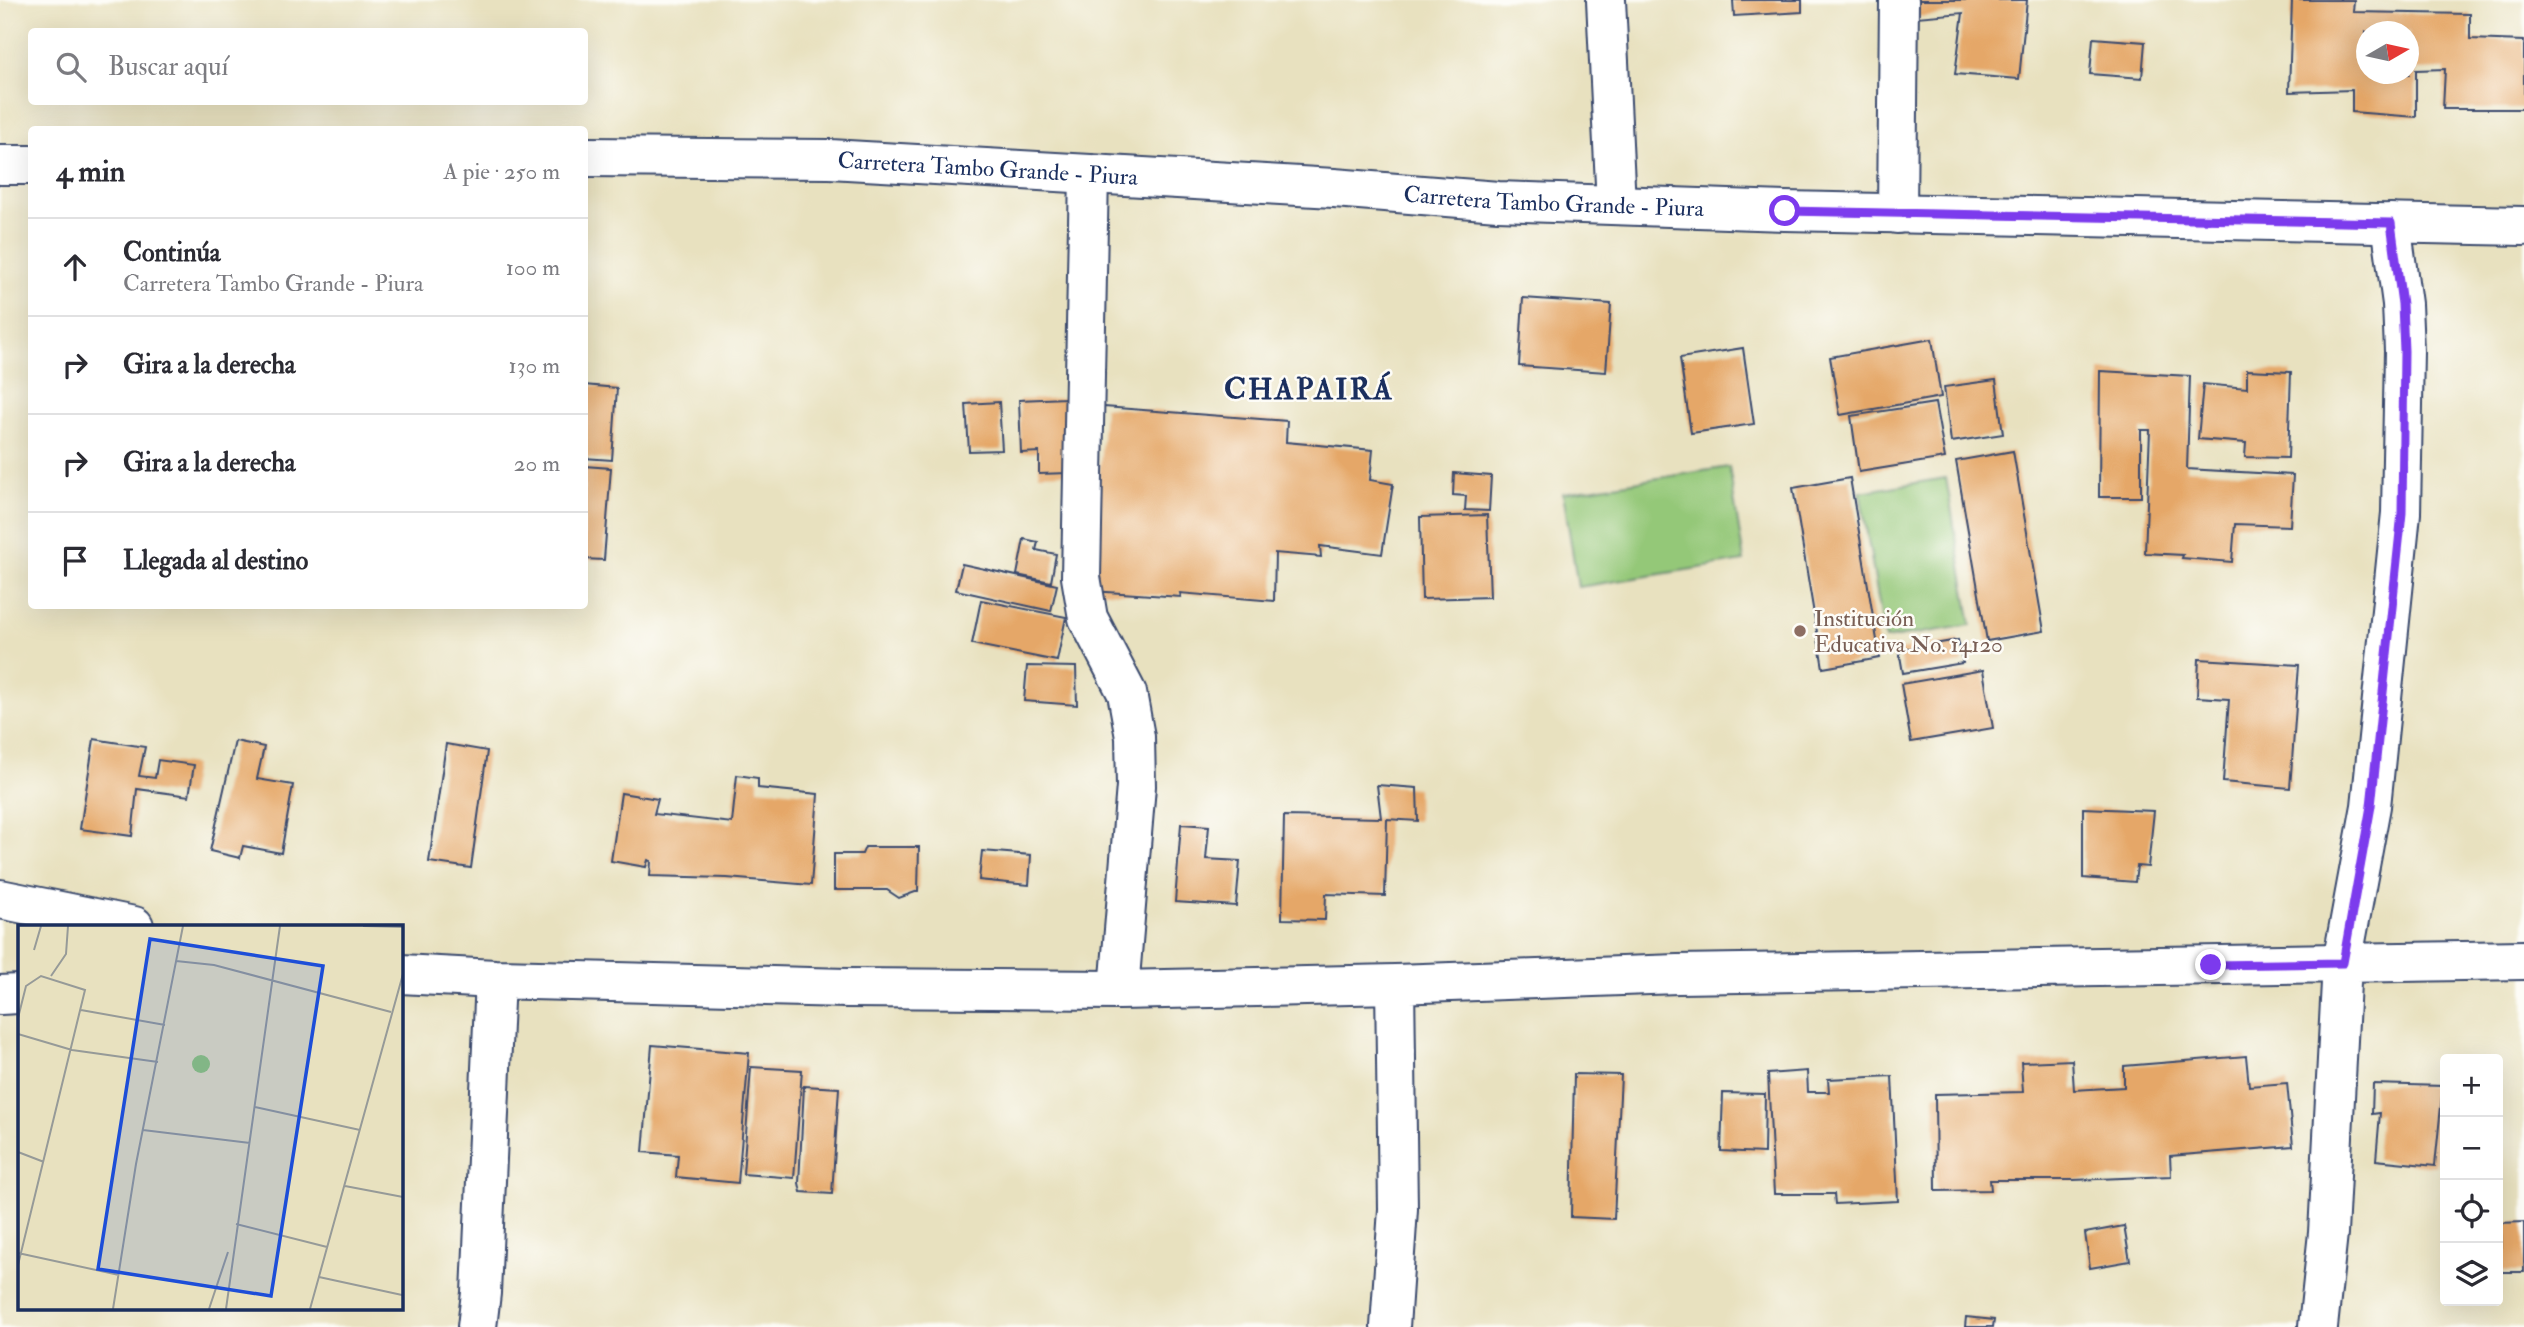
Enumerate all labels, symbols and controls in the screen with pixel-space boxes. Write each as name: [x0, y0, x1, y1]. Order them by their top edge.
north arrow: [2356, 21, 2419, 84]
search box: [28, 28, 588, 105]
icon: search: [52, 48, 90, 86]
text: Buscar aquí: [108, 51, 228, 83]
street label: Carretera Tambo Grande - Piura: [837, 145, 1139, 191]
text: 4 min: [56, 153, 125, 190]
text: A pie · 250 m: [443, 157, 560, 186]
street label: Carretera Tambo Grande - Piura: [1402, 179, 1705, 223]
route start: [1769, 195, 1800, 226]
text: Continúa: [123, 237, 221, 269]
icon: ahead: [56, 248, 94, 286]
text: 100 m: [506, 253, 560, 282]
text: Carretera Tambo Grande - Piura: [123, 269, 424, 298]
icon: right: [56, 346, 94, 384]
text: Gira a la derecha: [123, 349, 296, 381]
text: 130 m: [508, 351, 560, 380]
district label: CHAPAIRÁ: [1224, 371, 1394, 408]
icon: right: [56, 444, 94, 482]
text: Gira a la derecha: [123, 447, 296, 479]
text: 20 m: [514, 449, 560, 478]
icon: arrive: [56, 542, 94, 580]
text: Llegada al destino: [123, 545, 308, 577]
place label: Institución Educativa No. 14120: [1814, 604, 2003, 659]
marker: Institución Educativa No. 14120: [1792, 623, 1808, 639]
inset map: [18, 925, 402, 1310]
route end: [2195, 949, 2226, 980]
map controls: [2440, 1054, 2503, 1306]
button: +: [2440, 1054, 2503, 1117]
button: −: [2440, 1117, 2503, 1180]
button: locate: [2440, 1180, 2503, 1243]
button: layers: [2440, 1243, 2503, 1306]

